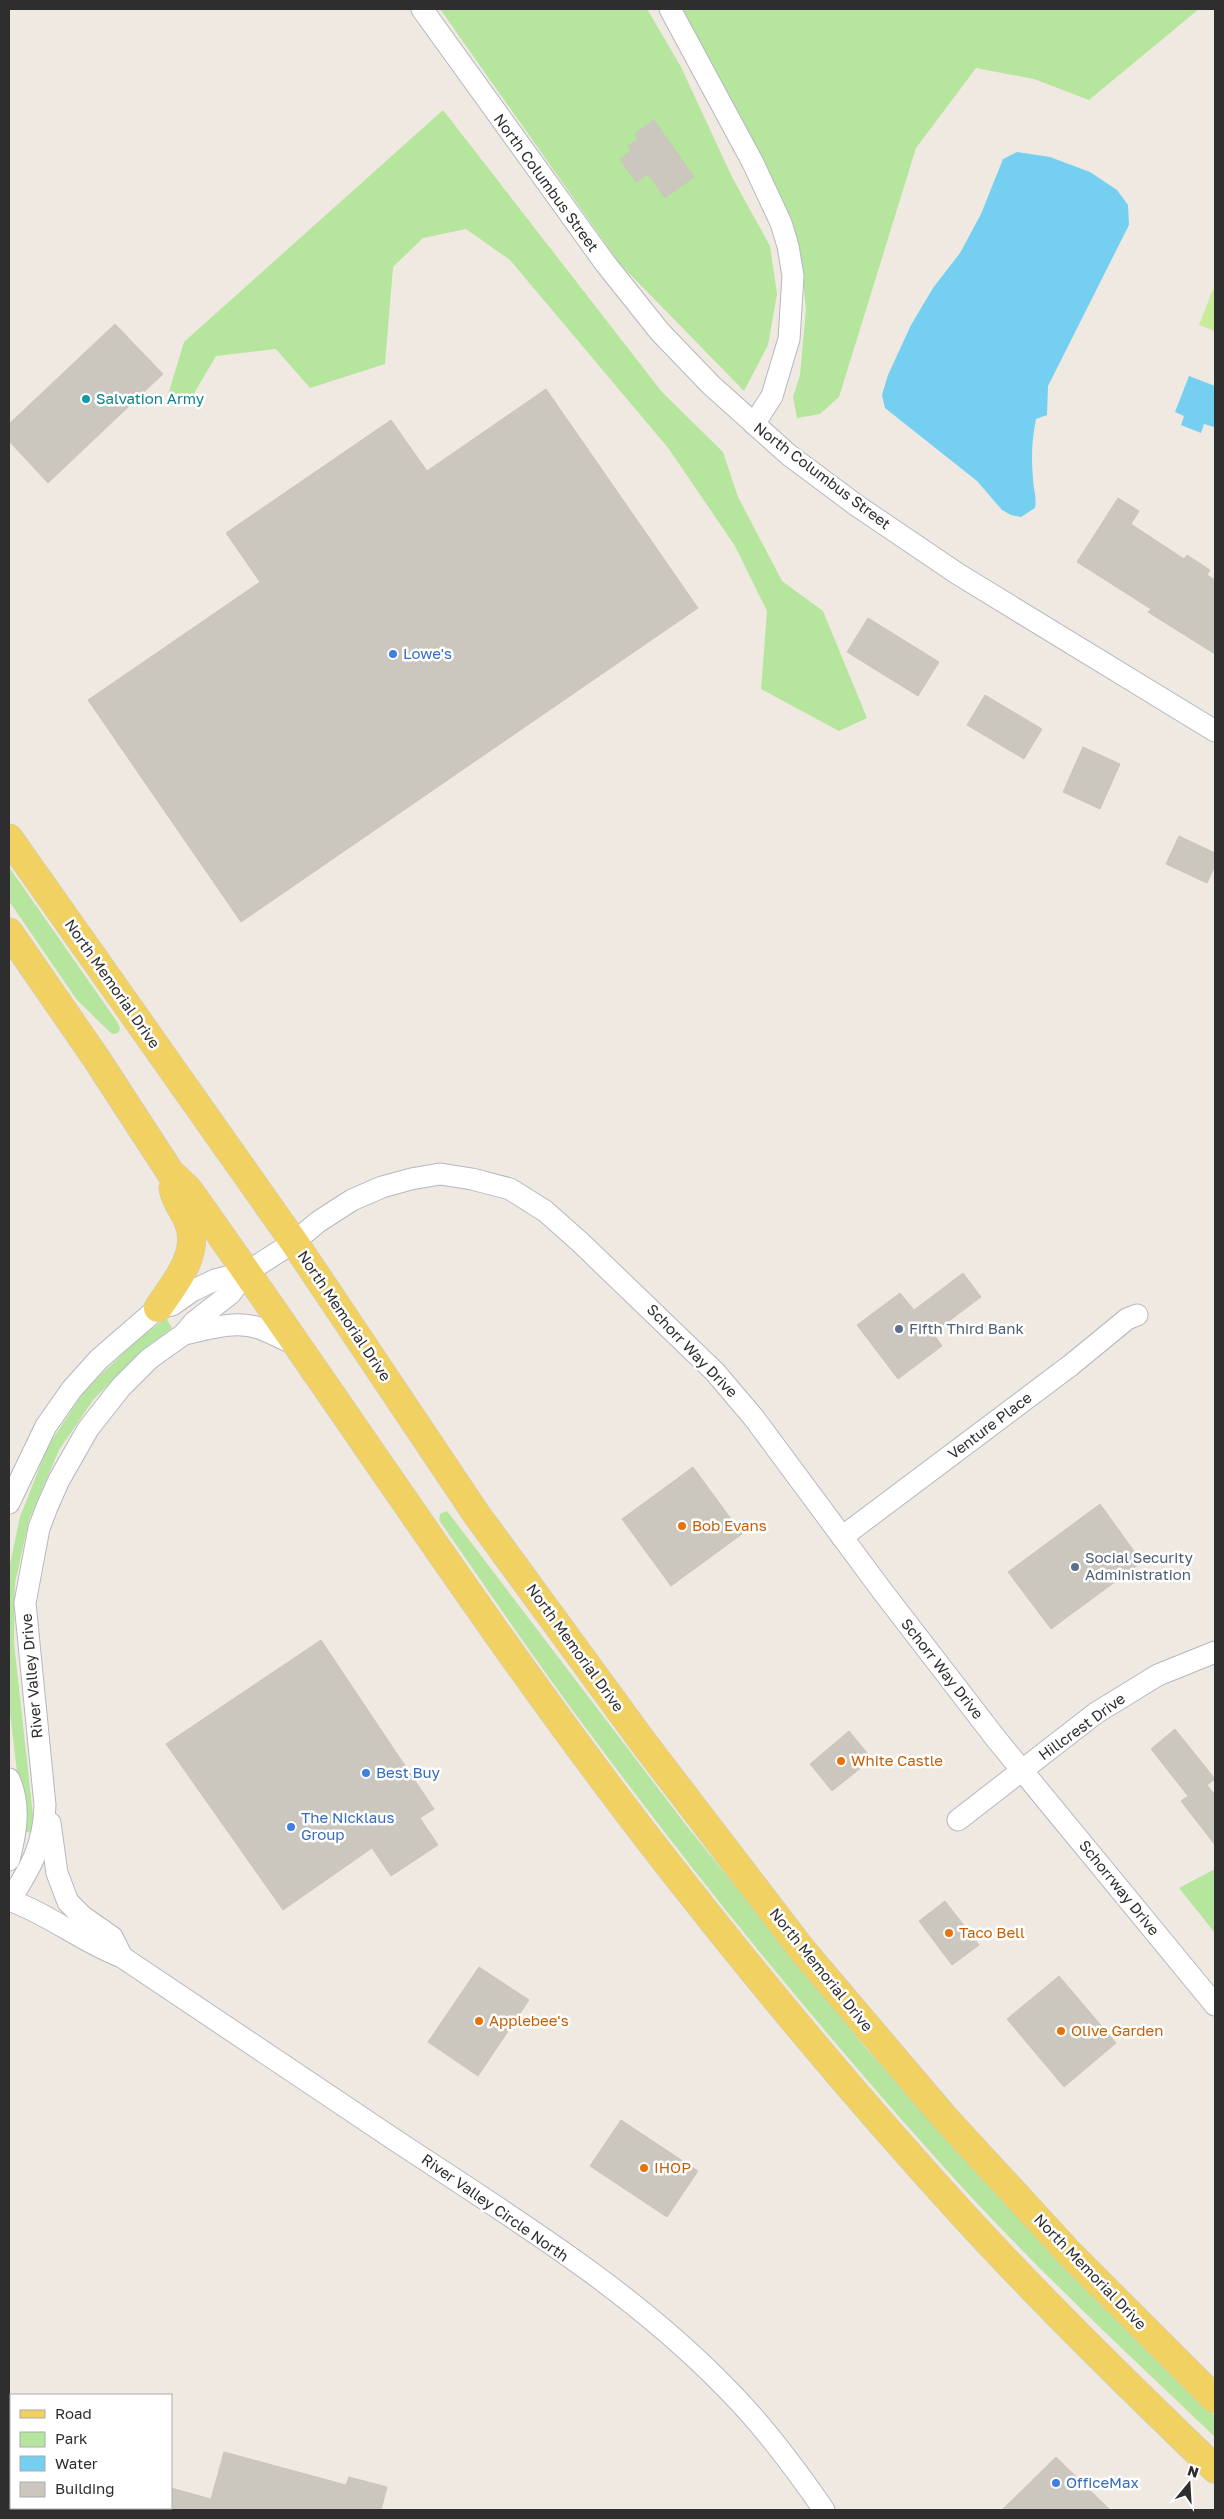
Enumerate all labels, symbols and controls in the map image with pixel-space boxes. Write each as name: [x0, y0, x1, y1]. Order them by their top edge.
street label: North Columbus Street: [491, 110, 603, 255]
place label: Salvation Army: [96, 389, 205, 407]
marker: Salvation Army: [80, 393, 92, 405]
street label: North Columbus Street: [751, 418, 894, 532]
place label: Lowe's: [403, 644, 452, 662]
marker: Lowe's: [387, 648, 399, 660]
street label: North Memorial Drive: [61, 915, 164, 1052]
street label: North Memorial Drive: [294, 1247, 395, 1384]
street label: Schorr Way Drive: [644, 1300, 742, 1401]
place label: Fifth Third Bank: [909, 1319, 1025, 1337]
marker: Fifth Third Bank: [893, 1323, 905, 1335]
street label: Venture Place: [944, 1388, 1035, 1463]
place label: Bob Evans: [692, 1516, 767, 1534]
marker: Bob Evans: [676, 1520, 688, 1532]
place label: Social Security Administration: [1085, 1548, 1194, 1583]
marker: Social Security Administration: [1069, 1561, 1081, 1573]
street label: North Memorial Drive: [523, 1580, 628, 1715]
street label: River Valley Drive: [17, 1613, 45, 1739]
street label: Schorr Way Drive: [898, 1614, 988, 1723]
street label: Hillcrest Drive: [1035, 1689, 1128, 1764]
place label: White Castle: [851, 1751, 943, 1769]
marker: White Castle: [835, 1755, 847, 1767]
place label: Best Buy: [376, 1763, 441, 1781]
marker: Best Buy: [360, 1767, 372, 1779]
place label: The Nicklaus Group: [301, 1808, 394, 1843]
marker: The Nicklaus Group: [285, 1821, 297, 1833]
street label: Schorrway Drive: [1076, 1836, 1164, 1939]
street label: North Memorial Drive: [766, 1904, 877, 2035]
place label: Taco Bell: [959, 1923, 1025, 1941]
marker: Taco Bell: [943, 1927, 955, 1939]
place label: Applebee's: [489, 2011, 569, 2029]
marker: Applebee's: [473, 2015, 485, 2027]
place label: Olive Garden: [1071, 2021, 1163, 2039]
marker: Olive Garden: [1055, 2025, 1067, 2037]
street label: River Valley Circle North: [419, 2150, 573, 2265]
place label: IHOP: [654, 2158, 691, 2176]
marker: IHOP: [638, 2162, 650, 2174]
street label: North Memorial Drive: [1031, 2210, 1151, 2333]
legend: [10, 2394, 172, 2509]
text: Road: [55, 2404, 92, 2422]
text: Park: [55, 2429, 88, 2447]
text: Water: [55, 2454, 98, 2472]
north arrow: [1164, 2459, 1214, 2509]
text: N: [1185, 2461, 1201, 2481]
place label: OfficeMax: [1066, 2473, 1139, 2491]
marker: OfficeMax: [1050, 2477, 1062, 2489]
text: Building: [55, 2479, 115, 2497]

